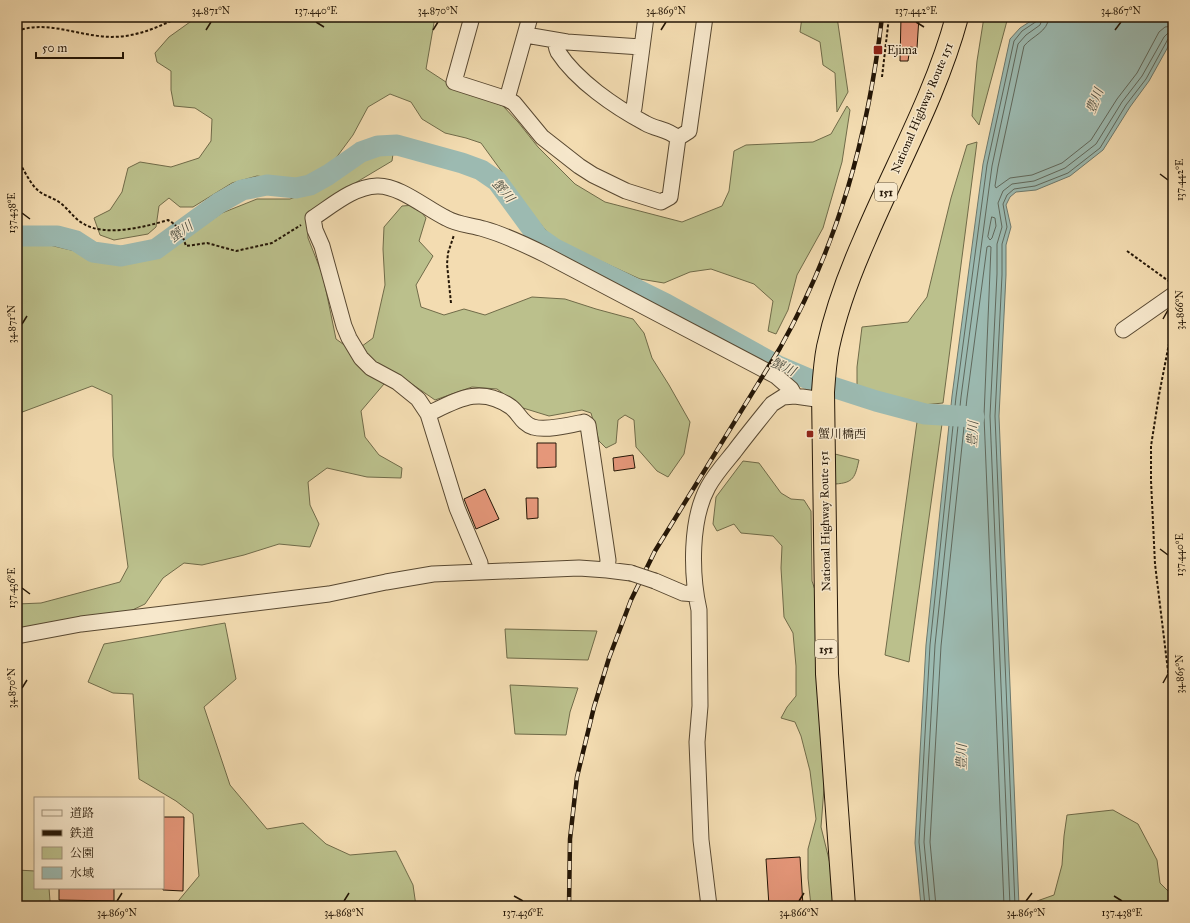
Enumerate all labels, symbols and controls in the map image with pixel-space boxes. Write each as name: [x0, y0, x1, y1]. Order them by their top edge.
text: 34.871°N: [192, 5, 231, 17]
text: 137.440°E: [294, 5, 338, 17]
text: 34.870°N: [418, 5, 459, 17]
text: 34.869°N: [646, 5, 686, 17]
text: 137.442°E: [895, 5, 937, 17]
text: 34.867°N: [1101, 5, 1141, 17]
scale bar: [36, 34, 123, 60]
street label: National Highway Route 151: [888, 40, 957, 176]
text: 50 m: [42, 41, 67, 55]
place label: Ejima: [887, 43, 918, 57]
marker: Ejima: [872, 44, 884, 56]
water label: 豊川: [1083, 84, 1108, 116]
text: 137.442°E: [1174, 159, 1186, 201]
water label: 蟹川: [489, 176, 519, 208]
road number: 151: [875, 183, 897, 201]
text: 137.438°E: [6, 192, 18, 234]
water label: 蟹川: [166, 217, 198, 246]
text: 34.866°N: [1174, 290, 1186, 330]
text: 34.871°N: [6, 304, 18, 343]
water label: 蟹川: [768, 354, 800, 381]
water label: 豊川: [964, 419, 982, 447]
place label: 蟹川橋西: [818, 427, 866, 441]
marker: 蟹川橋西: [805, 429, 815, 439]
street label: National Highway Route 151: [817, 450, 834, 591]
text: 137.440°E: [1174, 533, 1186, 577]
text: 137.436°E: [6, 568, 18, 608]
road number: 151: [815, 640, 837, 658]
text: 34.865°N: [1174, 654, 1186, 694]
text: 34.870°N: [6, 667, 18, 708]
water label: 豊川: [954, 742, 970, 770]
legend: [34, 797, 164, 889]
text: 道路: [70, 806, 94, 820]
text: 鉄道: [69, 826, 94, 840]
text: 公園: [70, 846, 94, 860]
text: 水域: [70, 866, 94, 880]
text: 34.869°N: [97, 907, 137, 919]
text: 34.868°N: [324, 907, 364, 919]
text: 137.436°E: [503, 907, 543, 919]
text: 34.866°N: [779, 907, 819, 919]
text: 34.865°N: [1006, 907, 1046, 919]
text: 137.438°E: [1101, 907, 1143, 919]

